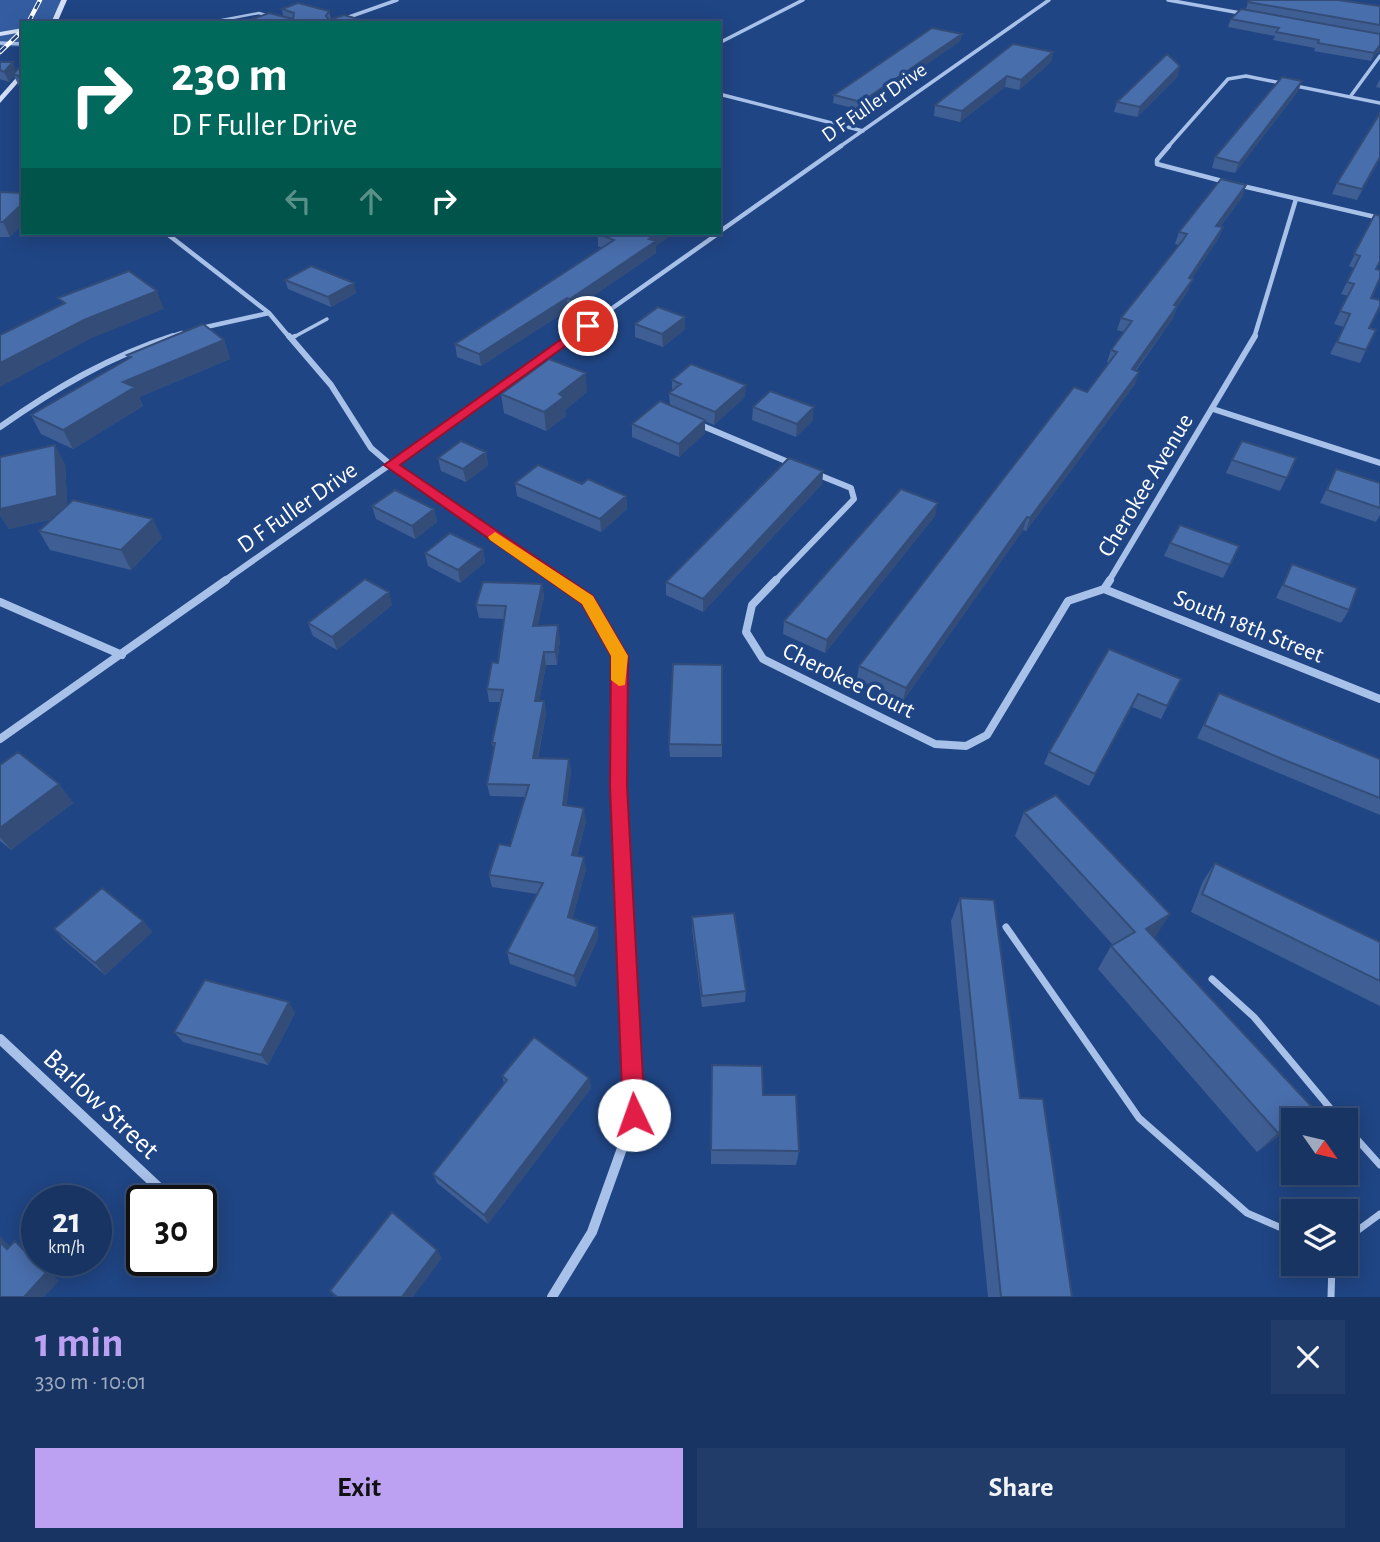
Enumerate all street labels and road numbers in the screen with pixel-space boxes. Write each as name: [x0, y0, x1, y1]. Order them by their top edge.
street label: D F Fuller Drive: [818, 59, 930, 146]
street label: Cherokee Avenue: [1094, 410, 1198, 561]
street label: D F Fuller Drive: [233, 458, 362, 558]
street label: South 18th Street: [1170, 586, 1327, 668]
street label: Cherokee Court: [779, 639, 919, 723]
street label: Barlow Street: [38, 1044, 164, 1165]

